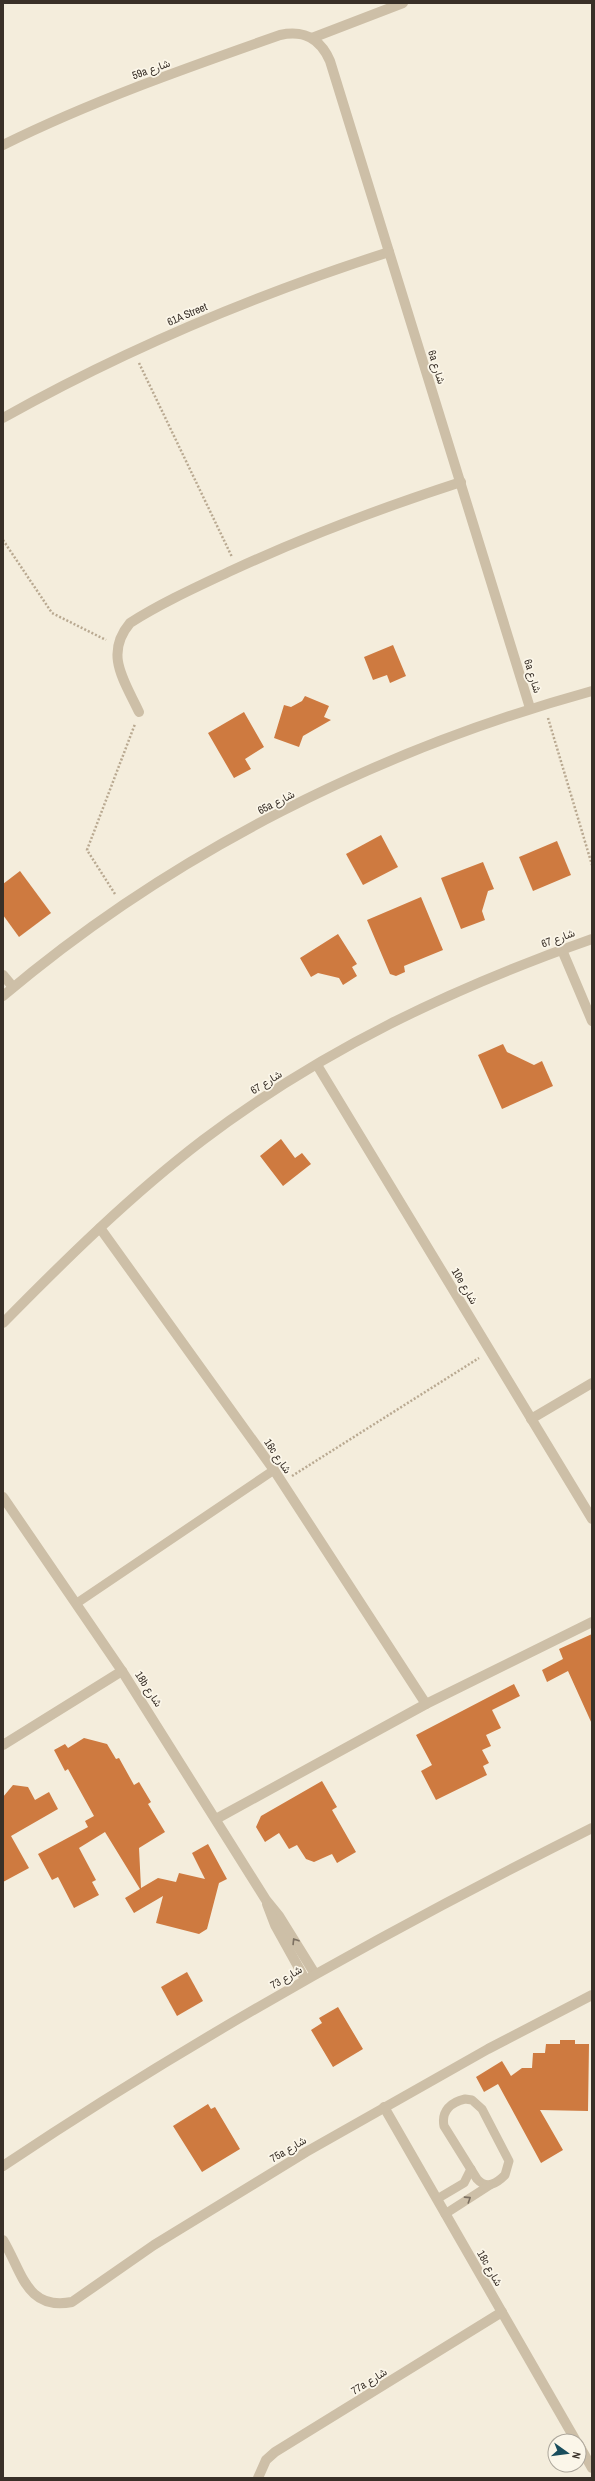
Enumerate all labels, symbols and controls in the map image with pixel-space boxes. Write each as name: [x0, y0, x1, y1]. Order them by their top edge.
street label: 59a شارع: [130, 56, 173, 83]
street label: 61A Street: [165, 299, 210, 329]
street label: 6a شارع: [424, 348, 449, 386]
street label: 6a شارع: [520, 657, 545, 695]
street label: 65a شارع: [255, 787, 298, 818]
street label: شارع 67: [539, 925, 577, 951]
street label: شارع 67: [248, 1067, 285, 1098]
street label: 10e شارع: [448, 1265, 481, 1307]
street label: 16c شارع: [260, 1436, 295, 1477]
street label: 18b شارع: [131, 1669, 166, 1710]
one-way arrow: [292, 1938, 299, 1945]
street label: شارع 73: [268, 1962, 305, 1993]
street label: 75a شارع: [267, 2133, 309, 2166]
one-way arrow: [463, 2197, 470, 2204]
street label: 18c شارع: [473, 2248, 506, 2289]
street label: 77a شارع: [348, 2364, 390, 2398]
north arrow: [547, 2433, 587, 2473]
text: N: [569, 2451, 584, 2460]

